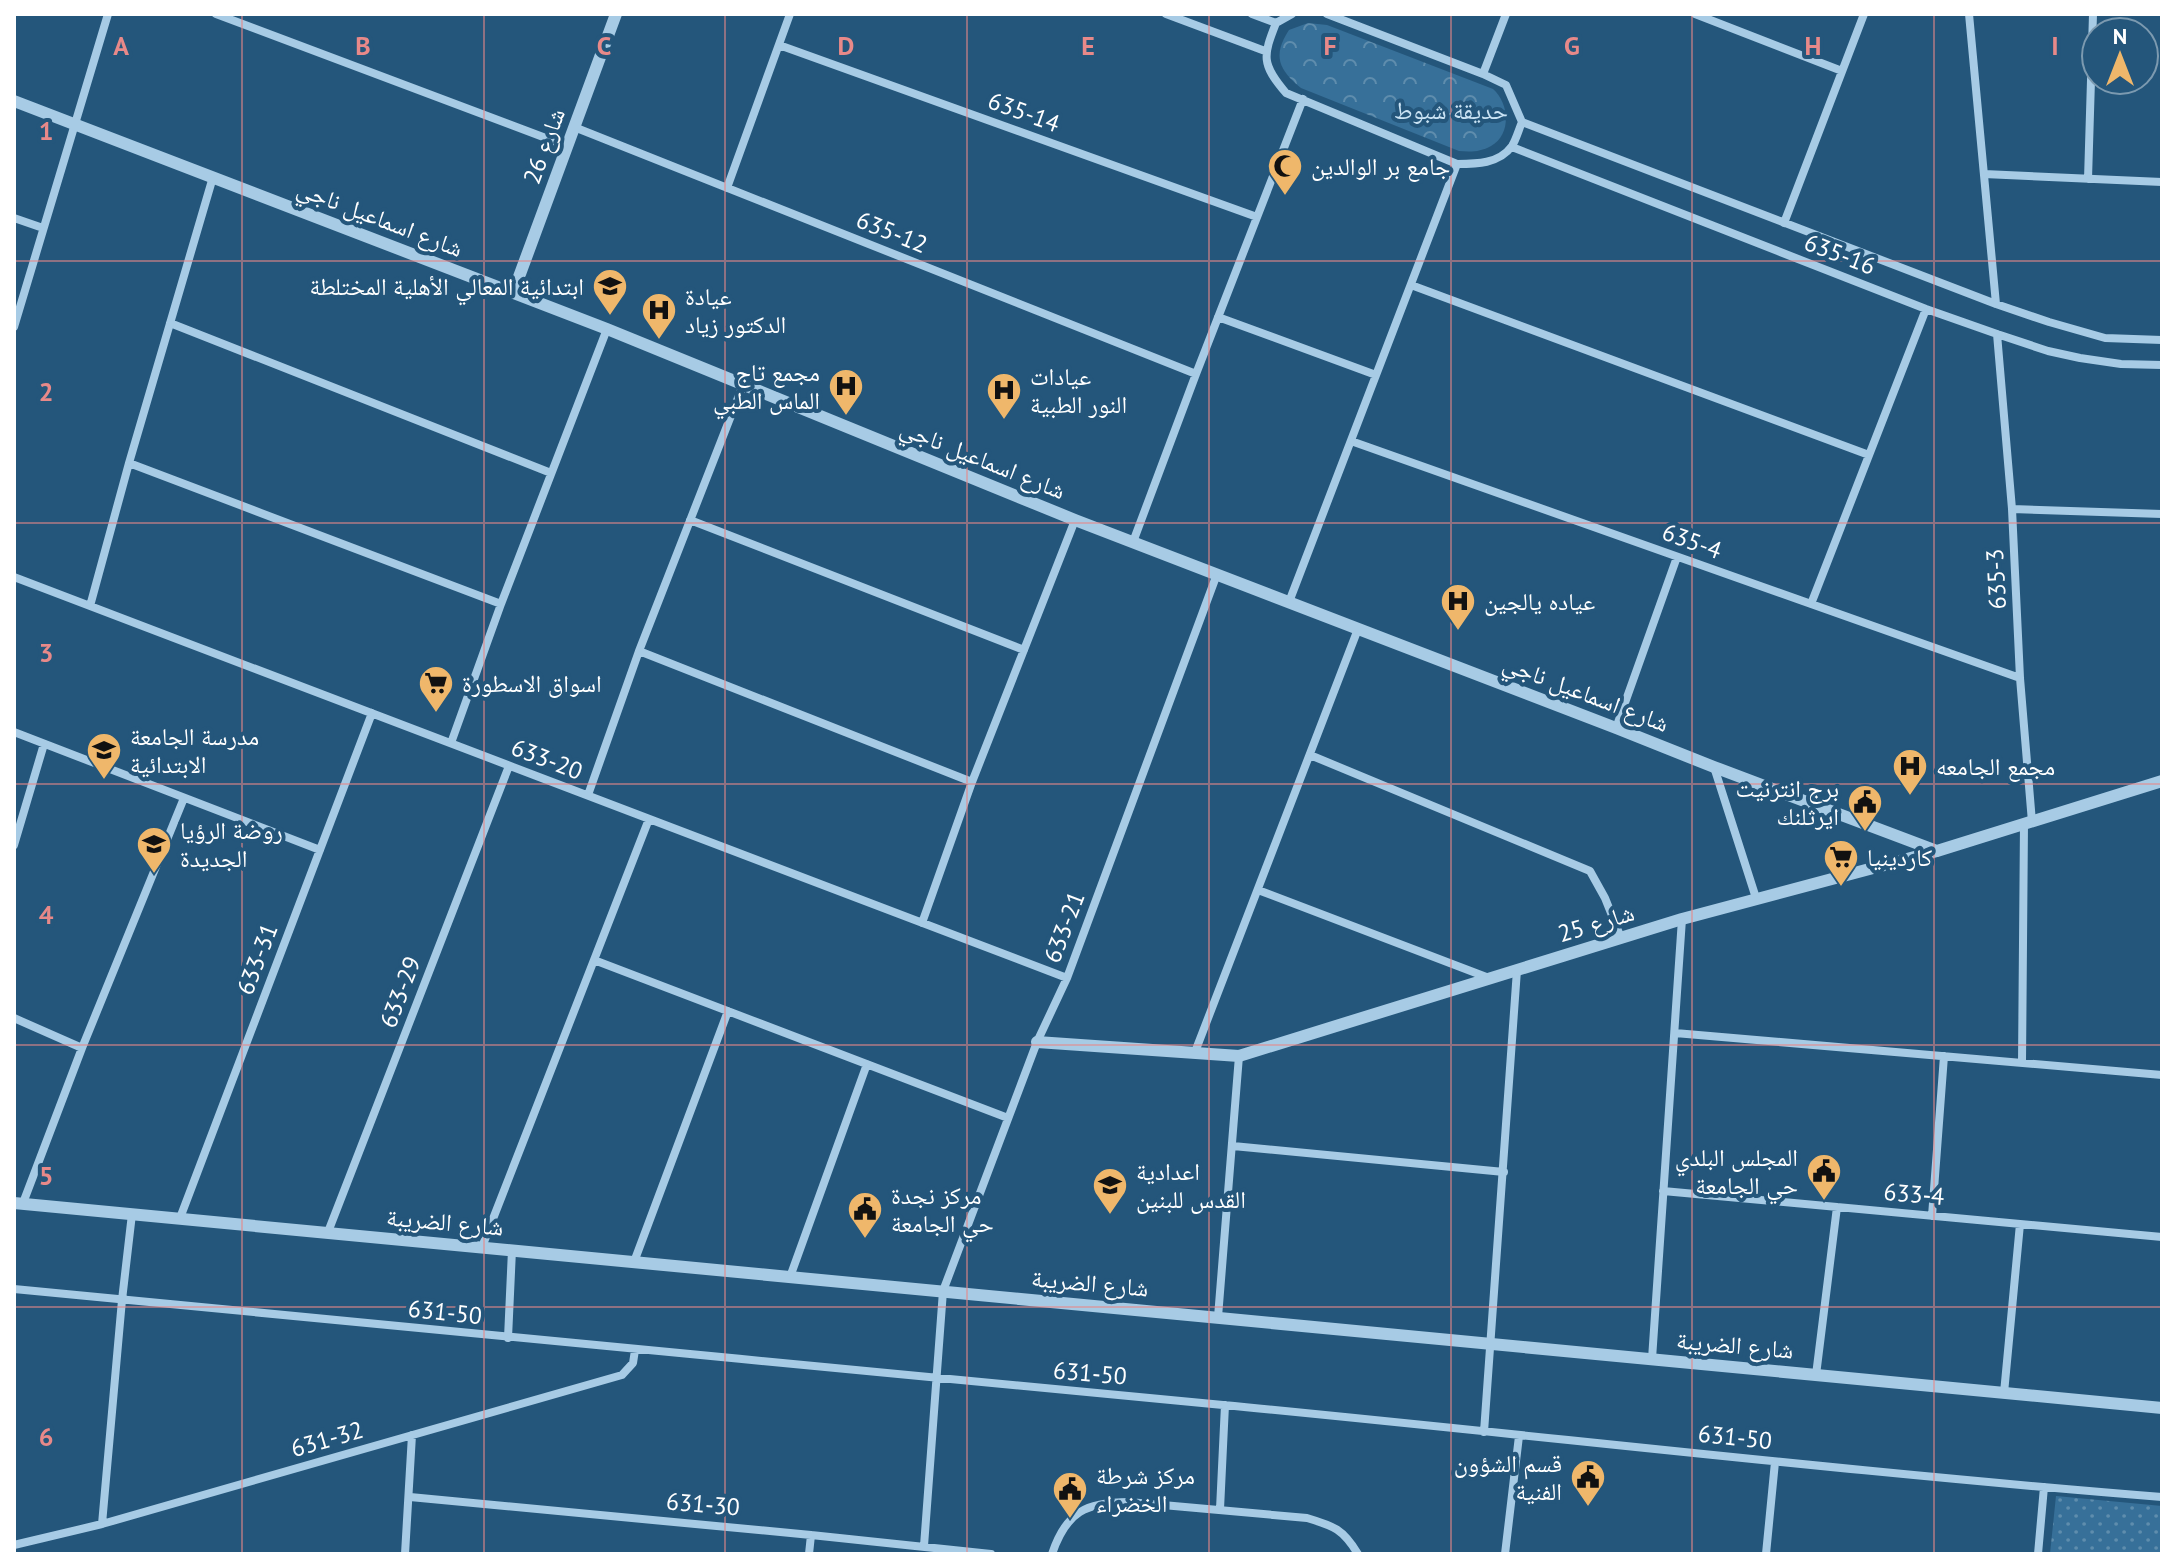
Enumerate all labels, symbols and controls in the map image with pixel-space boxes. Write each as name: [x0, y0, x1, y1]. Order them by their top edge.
north arrow: [2080, 16, 2160, 96]
text: N: [2113, 22, 2127, 50]
text: A: [113, 29, 129, 62]
text: B: [355, 29, 371, 62]
text: C: [597, 29, 611, 62]
text: D: [838, 29, 854, 62]
text: E: [1081, 29, 1095, 62]
text: F: [1323, 29, 1337, 62]
text: G: [1564, 29, 1580, 62]
text: H: [1805, 29, 1821, 62]
text: I: [2051, 29, 2059, 62]
street label: 635-14: [984, 85, 1064, 139]
park label: حديقة شبوط: [1394, 95, 1508, 126]
street label: شارع 26: [516, 104, 572, 188]
text: 1: [39, 114, 53, 147]
mosque icon: جامع بر الوالدين: [1266, 147, 1304, 197]
place label: جامع بر الوالدين: [1311, 151, 1450, 182]
street label: شارع اسماعيل ناجي: [291, 172, 467, 268]
street label: 635-12: [852, 204, 932, 260]
street label: 635-16: [1800, 226, 1880, 282]
school or university icon: ابتدائية المعالي الأهلية المختلطة: [591, 267, 629, 317]
place label: ابتدائية المعالي الأهلية المختلطة: [309, 271, 584, 306]
place label: عيادة الدكتور زياد: [685, 281, 786, 340]
hospital icon: عيادة الدكتور زياد: [640, 291, 678, 341]
place label: مجمع تاج الماس الطبي: [713, 357, 820, 420]
place label: عيادات النور الطبية: [1030, 361, 1127, 420]
hospital icon: مجمع تاج الماس الطبي: [827, 367, 865, 417]
hospital icon: عيادات النور الطبية: [985, 371, 1023, 421]
text: 2: [39, 375, 53, 408]
street label: شارع اسماعيل ناجي: [894, 412, 1070, 510]
street label: 635-4: [1658, 516, 1726, 566]
street label: 635-3: [1979, 548, 2013, 610]
hospital icon: عياده يالجين: [1439, 582, 1477, 632]
place label: عياده يالجين: [1484, 586, 1595, 617]
text: 3: [39, 636, 53, 669]
street label: شارع اسماعيل ناجي: [1497, 647, 1673, 743]
supermarket icon: اسواق الاسطورة: [417, 664, 455, 714]
place label: اسواق الاسطورة: [462, 668, 602, 699]
place label: مدرسة الجامعة الابتدائية: [130, 721, 259, 780]
school or university icon: مدرسة الجامعة الابتدائية: [85, 731, 123, 781]
street label: 633-20: [507, 731, 587, 787]
hospital icon: مجمع الجامعه: [1891, 747, 1929, 797]
place label: مجمع الجامعه: [1936, 751, 2055, 782]
place label: برج انترنيت ايرثلنك: [1736, 773, 1839, 832]
public building icon: برج انترنيت ايرثلنك: [1846, 783, 1884, 833]
place label: روضة الرؤيا الجديدة: [180, 815, 283, 874]
school or university icon: روضة الرؤيا الجديدة: [135, 825, 173, 875]
supermarket icon: كاردينيا: [1822, 838, 1860, 888]
place label: كاردينيا: [1867, 842, 1932, 873]
street label: 633-21: [1036, 887, 1092, 967]
street label: شارع 25: [1554, 897, 1638, 949]
text: 4: [39, 898, 54, 931]
street label: 633-31: [229, 919, 285, 999]
street label: 633-29: [372, 952, 428, 1032]
place label: المجلس البلدي حي الجامعة: [1675, 1142, 1798, 1205]
public building icon: المجلس البلدي حي الجامعة: [1805, 1152, 1843, 1202]
place label: اعدادية القدس للبنين: [1136, 1156, 1246, 1215]
text: 5: [39, 1159, 53, 1192]
school or university icon: اعدادية القدس للبنين: [1091, 1166, 1129, 1216]
street label: 633-4: [1882, 1176, 1946, 1212]
place label: مركز نجدة حي الجامعة: [891, 1180, 994, 1243]
public building icon: مركز نجدة حي الجامعة: [846, 1190, 884, 1240]
street label: شارع الضريبة: [385, 1201, 505, 1243]
street label: شارع الضريبة: [1030, 1262, 1150, 1304]
street label: 631-50: [407, 1293, 483, 1331]
street label: شارع الضريبة: [1675, 1324, 1795, 1366]
street label: 631-50: [1052, 1354, 1128, 1392]
street label: 631-32: [287, 1414, 367, 1464]
street label: 631-50: [1697, 1418, 1773, 1456]
text: 6: [39, 1420, 53, 1453]
place label: قسم الشؤون الفنية: [1454, 1448, 1562, 1507]
public building icon: قسم الشؤون الفنية: [1569, 1458, 1607, 1508]
place label: مركز شرطة الخضراء: [1096, 1460, 1195, 1519]
public building icon: مركز شرطة الخضراء: [1051, 1470, 1089, 1520]
street label: 631-30: [665, 1485, 741, 1523]

